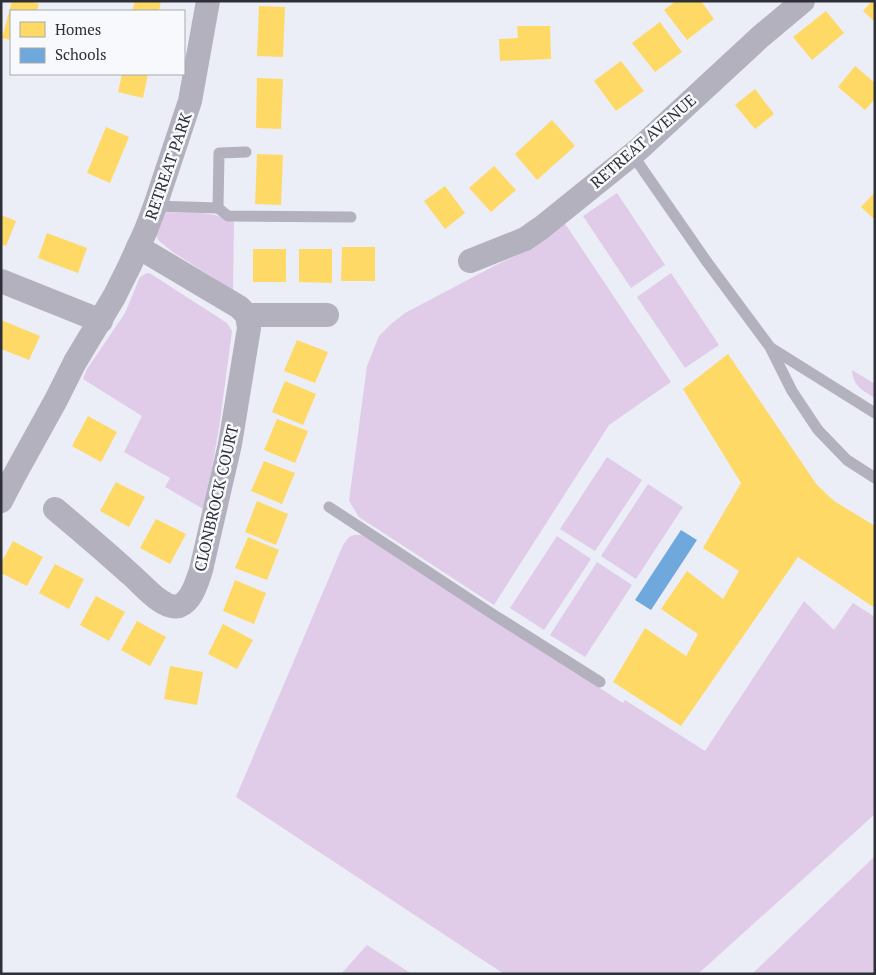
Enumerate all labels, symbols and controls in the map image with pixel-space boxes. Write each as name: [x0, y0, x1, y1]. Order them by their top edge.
legend: [10, 10, 185, 75]
text: Homes: [55, 19, 101, 39]
text: Schools: [55, 44, 106, 64]
street label: RETREAT AVENUE: [585, 89, 701, 193]
street label: RETREAT PARK: [139, 109, 197, 223]
street label: CLONBROCK COURT: [188, 422, 244, 574]

